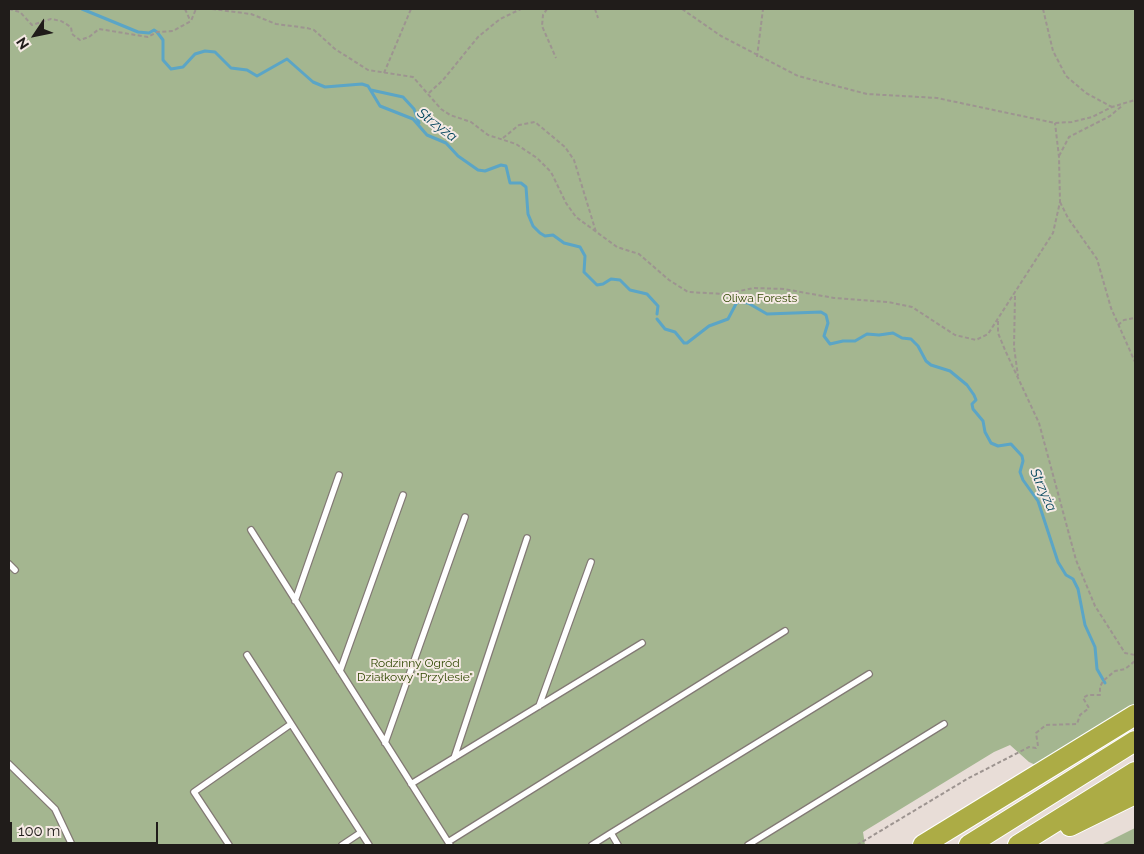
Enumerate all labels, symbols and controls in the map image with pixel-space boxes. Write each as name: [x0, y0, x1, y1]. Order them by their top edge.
north arrow: [10, 10, 60, 60]
text: N: [13, 34, 32, 52]
water label: Strzyża: [414, 105, 460, 145]
park label: Oliwa Forests: [723, 291, 797, 305]
water label: Strzyża: [1026, 466, 1060, 514]
park label: Rodzinny Ogród Działkowy "Przylesie": [357, 656, 473, 684]
scale bar: [12, 812, 160, 844]
text: 100 m: [18, 822, 60, 840]

